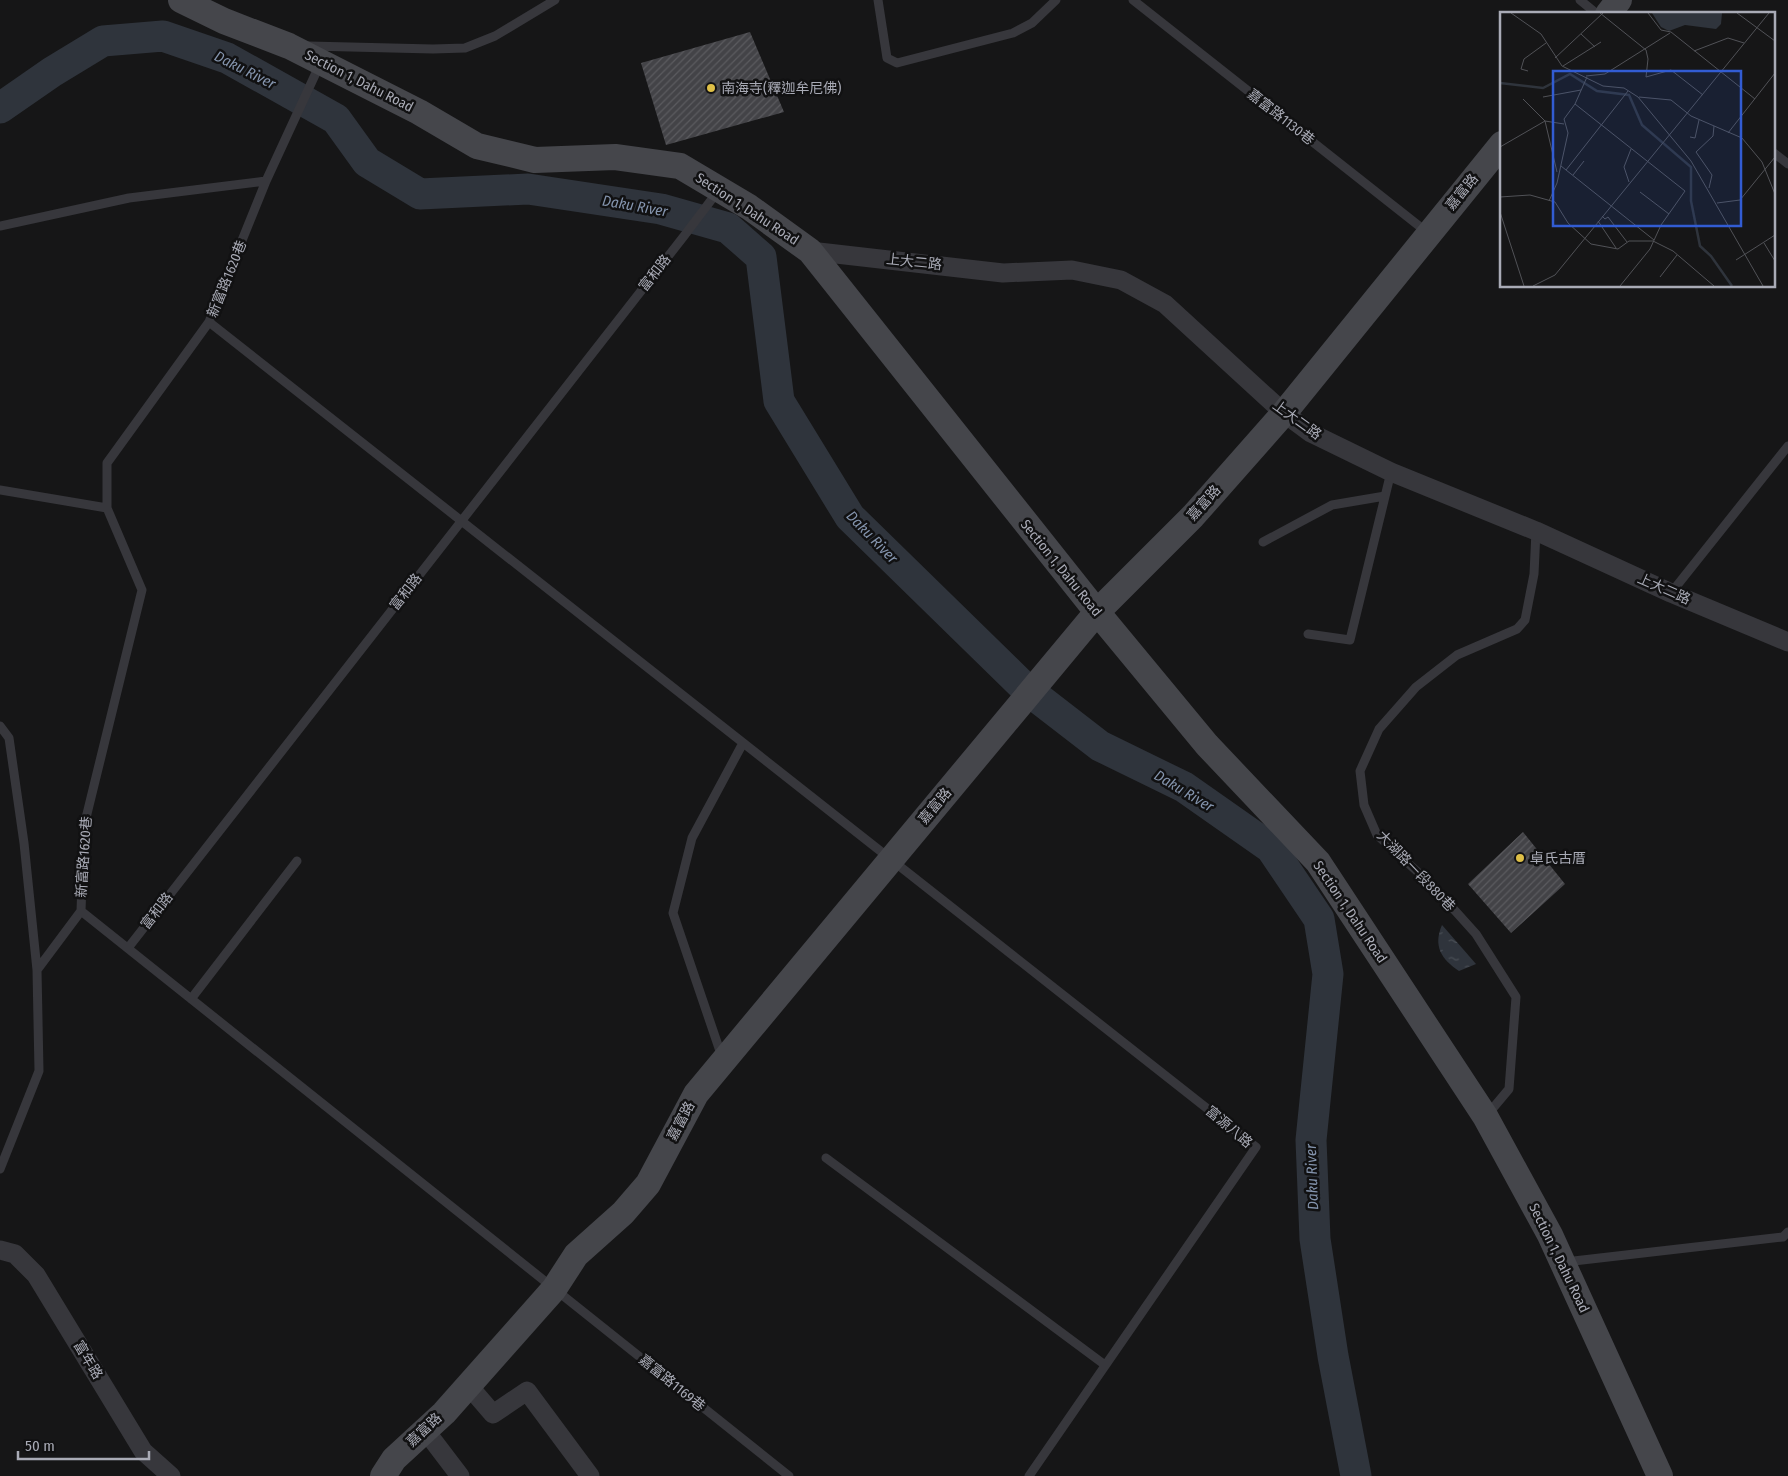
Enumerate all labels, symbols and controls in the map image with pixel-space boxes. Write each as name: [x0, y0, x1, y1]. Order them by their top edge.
inset map: [1500, 12, 1776, 288]
street label: Section 1, Dahu Road: [302, 46, 416, 116]
water label: Daku River: [211, 47, 279, 93]
place label: 南海寺(釋迦牟尼佛): [721, 80, 841, 97]
marker: 南海寺(釋迦牟尼佛): [705, 82, 717, 94]
street label: 嘉富路1130巷: [1244, 86, 1318, 148]
street label: Section 1, Dahu Road: [692, 169, 802, 249]
street label: 嘉富路: [1442, 170, 1482, 214]
water label: Daku River: [601, 191, 670, 221]
street label: 新富路1620巷: [204, 238, 250, 320]
street label: 富和路: [635, 251, 675, 295]
street label: 上大二路: [885, 251, 943, 273]
street label: 上大二路: [1269, 397, 1325, 443]
street label: 嘉富路: [1184, 482, 1224, 524]
water label: Daku River: [843, 507, 902, 568]
street label: Section 1, Dahu Road: [1017, 516, 1105, 620]
street label: 富和路: [386, 570, 426, 614]
street label: 上大二路: [1635, 570, 1693, 608]
water label: Daku River: [1151, 766, 1218, 816]
street label: 嘉富路: [915, 784, 955, 828]
street label: 新富路1620巷: [73, 816, 95, 898]
street label: 大湖路一段880巷: [1373, 827, 1459, 915]
place label: 卓氏古厝: [1530, 850, 1586, 867]
marker: 卓氏古厝: [1514, 852, 1526, 864]
street label: Section 1, Dahu Road: [1310, 858, 1390, 966]
street label: 富和路: [137, 889, 177, 933]
street label: 嘉富路: [664, 1098, 698, 1144]
street label: 富源八路: [1202, 1102, 1256, 1152]
water label: Daku River: [1302, 1143, 1322, 1210]
street label: Section 1, Dahu Road: [1525, 1201, 1593, 1315]
street label: 富年路: [70, 1338, 106, 1382]
street label: 嘉富路1169巷: [635, 1351, 709, 1415]
street label: 嘉富路: [403, 1409, 445, 1451]
scale bar: [18, 1428, 149, 1460]
text: 50 m: [25, 1437, 55, 1455]

